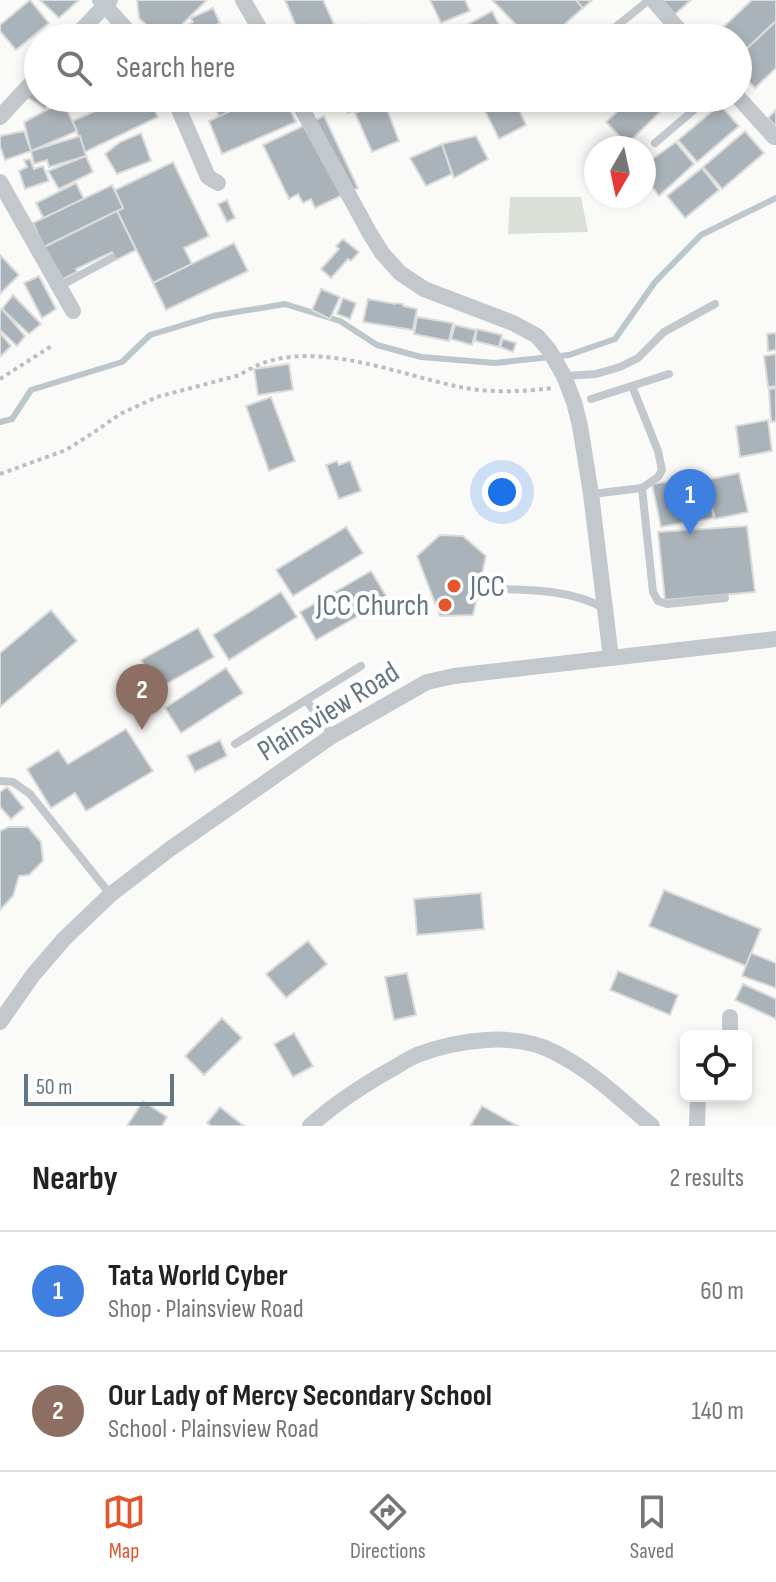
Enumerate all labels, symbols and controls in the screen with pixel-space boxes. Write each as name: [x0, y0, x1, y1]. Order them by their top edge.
search box: [24, 24, 752, 112]
icon: search: [52, 46, 96, 90]
text: Search here: [116, 50, 235, 86]
north arrow: [584, 136, 656, 208]
pin: 1: [664, 469, 716, 535]
your location: [482, 472, 522, 512]
place label: JCC: [469, 569, 505, 605]
marker: JCC: [445, 577, 463, 595]
place label: JCC Church: [315, 588, 429, 624]
marker: JCC Church: [436, 596, 454, 614]
street label: Plainsview Road: [251, 654, 406, 769]
pin: 2: [116, 664, 168, 730]
map controls: [680, 1030, 752, 1102]
button: locate: [680, 1030, 752, 1102]
scale bar: [24, 1070, 174, 1106]
text: 50 m: [36, 1074, 72, 1101]
text: Nearby: [32, 1158, 118, 1199]
text: 2 results: [670, 1163, 744, 1194]
text: Tata World Cyber: [108, 1258, 288, 1294]
text: 1: [53, 1276, 63, 1307]
text: 60 m: [700, 1276, 744, 1307]
text: Shop · Plainsview Road: [108, 1294, 304, 1325]
text: Our Lady of Mercy Secondary School: [108, 1378, 492, 1414]
text: 2: [52, 1396, 64, 1427]
text: 140 m: [692, 1396, 744, 1427]
text: School · Plainsview Road: [108, 1414, 319, 1445]
tab: Map: [102, 1490, 146, 1565]
tab: Directions: [350, 1490, 426, 1565]
tab: Saved: [630, 1490, 674, 1565]

